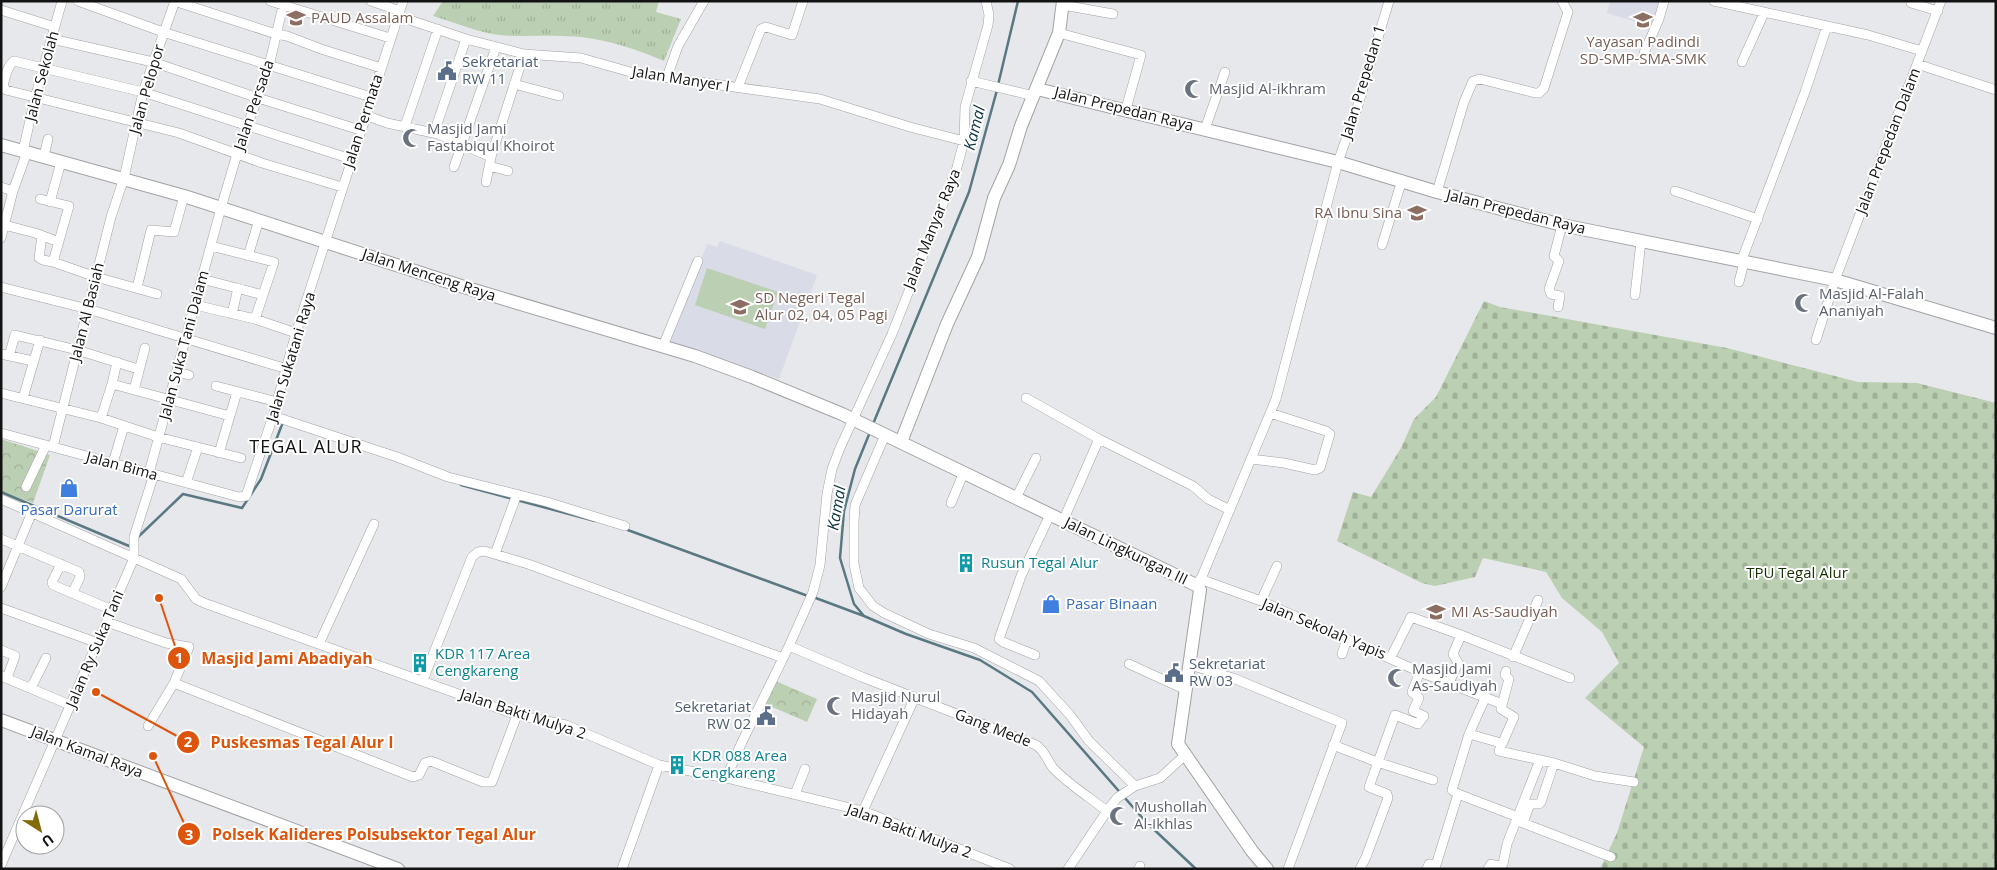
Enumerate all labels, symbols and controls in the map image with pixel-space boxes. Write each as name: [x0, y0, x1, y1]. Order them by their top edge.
school or university icon: PAUD Assalam: [285, 7, 307, 29]
place label: PAUD Assalam: [311, 7, 413, 27]
school or university icon: Yayasan Padindi SD-SMP-SMA-SMK: [1632, 9, 1654, 31]
street label: Jalan Prepedan 1: [1335, 22, 1389, 143]
street label: Jalan Sekolah: [19, 28, 63, 125]
place label: Yayasan Padindi SD-SMP-SMA-SMK: [1580, 31, 1707, 68]
street label: Jalan Pelopor: [123, 42, 168, 138]
place label: Sekretariat RW 11: [462, 51, 538, 88]
street label: Jalan Persada: [228, 57, 278, 154]
public building icon: Sekretariat RW 11: [436, 60, 458, 82]
street label: Jalan Manyer I: [629, 60, 731, 96]
street label: Jalan Prepedan Dalam: [1849, 65, 1924, 218]
street label: Jalan Permata: [337, 71, 387, 172]
mosque icon: Masjid Al-ikhram: [1183, 78, 1205, 100]
place label: Masjid Al-ikhram: [1209, 78, 1326, 98]
street label: Jalan Prepedan Raya: [1051, 81, 1196, 135]
water label: Kamal: [958, 103, 990, 153]
place label: Masjid Jami Fastabiqul Khoirot: [427, 118, 555, 155]
mosque icon: Masjid Jami Fastabiqul Khoirot: [401, 127, 423, 149]
street label: Jalan Manyar Raya: [897, 166, 964, 294]
street label: Jalan Prepedan Raya: [1443, 184, 1588, 238]
place label: RA Ibnu Sina: [1314, 202, 1402, 222]
school or university icon: RA Ibnu Sina: [1406, 202, 1428, 224]
street label: Jalan Menceng Raya: [358, 242, 498, 305]
street label: Jalan Al Basiah: [64, 260, 108, 365]
street label: Jalan Suka Tani Dalam: [153, 268, 213, 424]
place label: Masjid Al-Falah Ananiyah: [1819, 283, 1924, 320]
place label: SD Negeri Tegal Alur 02, 04, 05 Pagi: [755, 287, 888, 324]
street label: Jalan Sukatani Raya: [260, 289, 319, 426]
mosque icon: Masjid Al-Falah Ananiyah: [1793, 292, 1815, 314]
school or university icon: SD Negeri Tegal Alur 02, 04, 05 Pagi: [729, 296, 751, 318]
district label: TEGAL ALUR: [249, 434, 363, 458]
street label: Jalan Bima: [82, 445, 160, 484]
shop icon: Pasar Darurat: [58, 477, 80, 499]
water label: Kamal: [821, 483, 851, 532]
place label: Pasar Darurat: [20, 499, 118, 519]
street label: Jalan Lingkungan III: [1060, 511, 1191, 589]
building icon: Rusun Tegal Alur: [955, 552, 977, 574]
place label: Rusun Tegal Alur: [981, 552, 1098, 572]
park label: TPU Tegal Alur: [1746, 562, 1848, 582]
street label: Jalan Ry Suka Tani: [60, 587, 128, 712]
street label: Jalan Sekolah Yapis: [1257, 592, 1390, 663]
shop icon: Pasar Binaan: [1040, 593, 1062, 615]
place label: Pasar Binaan: [1066, 593, 1157, 613]
school or university icon: MI As-Saudiyah: [1425, 601, 1447, 623]
place label: MI As-Saudiyah: [1451, 601, 1558, 621]
callout: Masjid Jami Abadiyah: [166, 643, 383, 674]
place label: KDR 117 Area Cengkareng: [435, 643, 530, 680]
text: 1: [175, 647, 183, 667]
text: Masjid Jami Abadiyah: [201, 647, 373, 669]
building icon: KDR 117 Area Cengkareng: [409, 652, 431, 674]
place label: Sekretariat RW 03: [1189, 653, 1265, 690]
place label: Masjid Jami As-Saudiyah: [1412, 658, 1497, 695]
public building icon: Sekretariat RW 03: [1163, 662, 1185, 684]
mosque icon: Masjid Jami As-Saudiyah: [1386, 667, 1408, 689]
street label: Jalan Bakti Mulya 2: [456, 683, 589, 743]
place label: Masjid Nurul Hidayah: [851, 686, 940, 723]
mosque icon: Masjid Nurul Hidayah: [825, 695, 847, 717]
place label: Sekretariat RW 02: [675, 696, 751, 733]
street label: Gang Mede: [952, 703, 1034, 751]
public building icon: Sekretariat RW 02: [755, 705, 777, 727]
street label: Jalan Kamal Raya: [27, 720, 146, 782]
callout: Puskesmas Tegal Alur I: [175, 727, 403, 758]
text: 2: [184, 731, 193, 751]
text: Puskesmas Tegal Alur I: [211, 731, 393, 753]
place label: KDR 088 Area Cengkareng: [692, 745, 787, 782]
building icon: KDR 088 Area Cengkareng: [666, 754, 688, 776]
place label: Mushollah Al-Ikhlas: [1134, 796, 1207, 833]
street label: Jalan Bakti Mulya 2: [842, 798, 974, 862]
north arrow: [15, 805, 65, 855]
mosque icon: Mushollah Al-Ikhlas: [1108, 805, 1130, 827]
callout: Polsek Kalideres Polsubsektor Tegal Alur: [177, 819, 546, 850]
text: Polsek Kalideres Polsubsektor Tegal Alur: [212, 823, 536, 845]
text: 3: [185, 824, 193, 844]
text: U: [38, 830, 58, 852]

